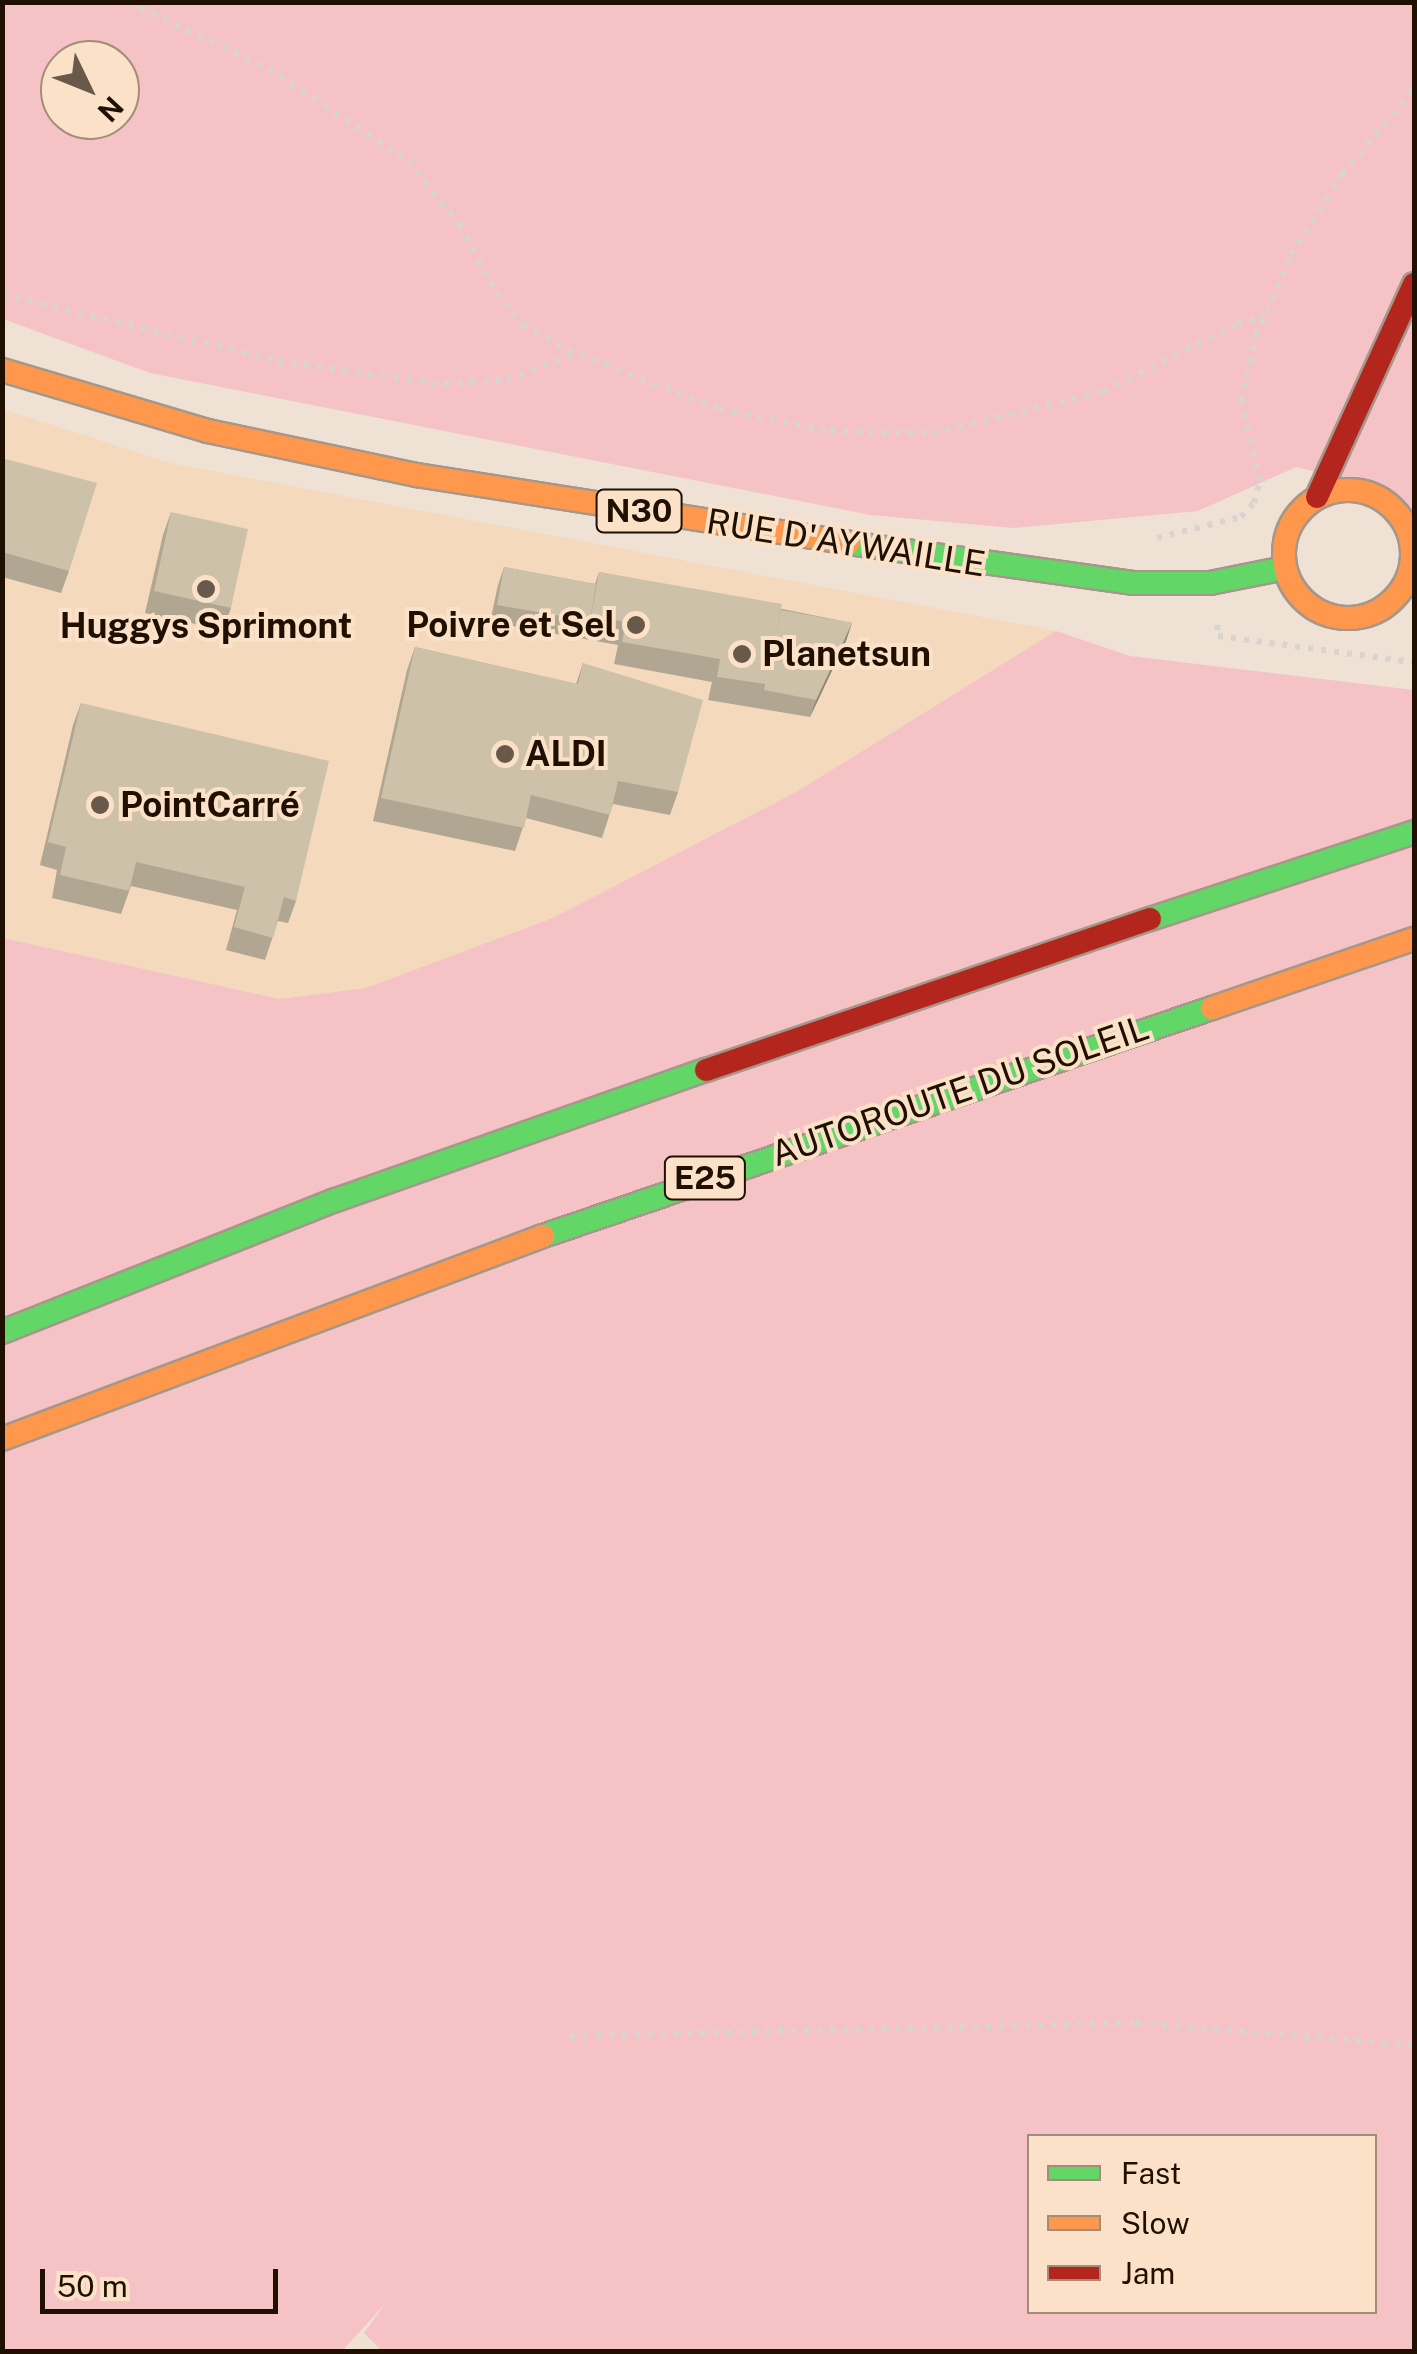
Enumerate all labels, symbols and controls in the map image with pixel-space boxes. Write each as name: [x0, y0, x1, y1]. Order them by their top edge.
north arrow: [40, 40, 140, 140]
text: N: [91, 90, 130, 129]
road number: N30: [594, 484, 684, 538]
street label: RUE D'AYWAILLE: [704, 500, 988, 586]
marker: Huggys Sprimont: [195, 578, 217, 600]
place label: Poivre et Sel: [406, 604, 616, 646]
place label: Huggys Sprimont: [60, 605, 352, 647]
marker: Poivre et Sel: [625, 614, 647, 636]
place label: Planetsun: [762, 633, 931, 675]
marker: Planetsun: [731, 643, 753, 665]
place label: ALDI: [525, 733, 607, 775]
marker: ALDI: [494, 743, 516, 765]
place label: PointCarré: [120, 784, 300, 826]
marker: PointCarré: [89, 794, 111, 816]
street label: AUTOROUTE DU SOLEIL: [766, 1007, 1154, 1175]
road number: E25: [662, 1151, 748, 1205]
legend: [1027, 2134, 1377, 2314]
text: Fast: [1121, 2155, 1181, 2191]
text: Slow: [1121, 2205, 1190, 2241]
scale bar: [45, 2249, 282, 2311]
text: Jam: [1121, 2255, 1175, 2291]
text: 50 m: [57, 2268, 128, 2304]

